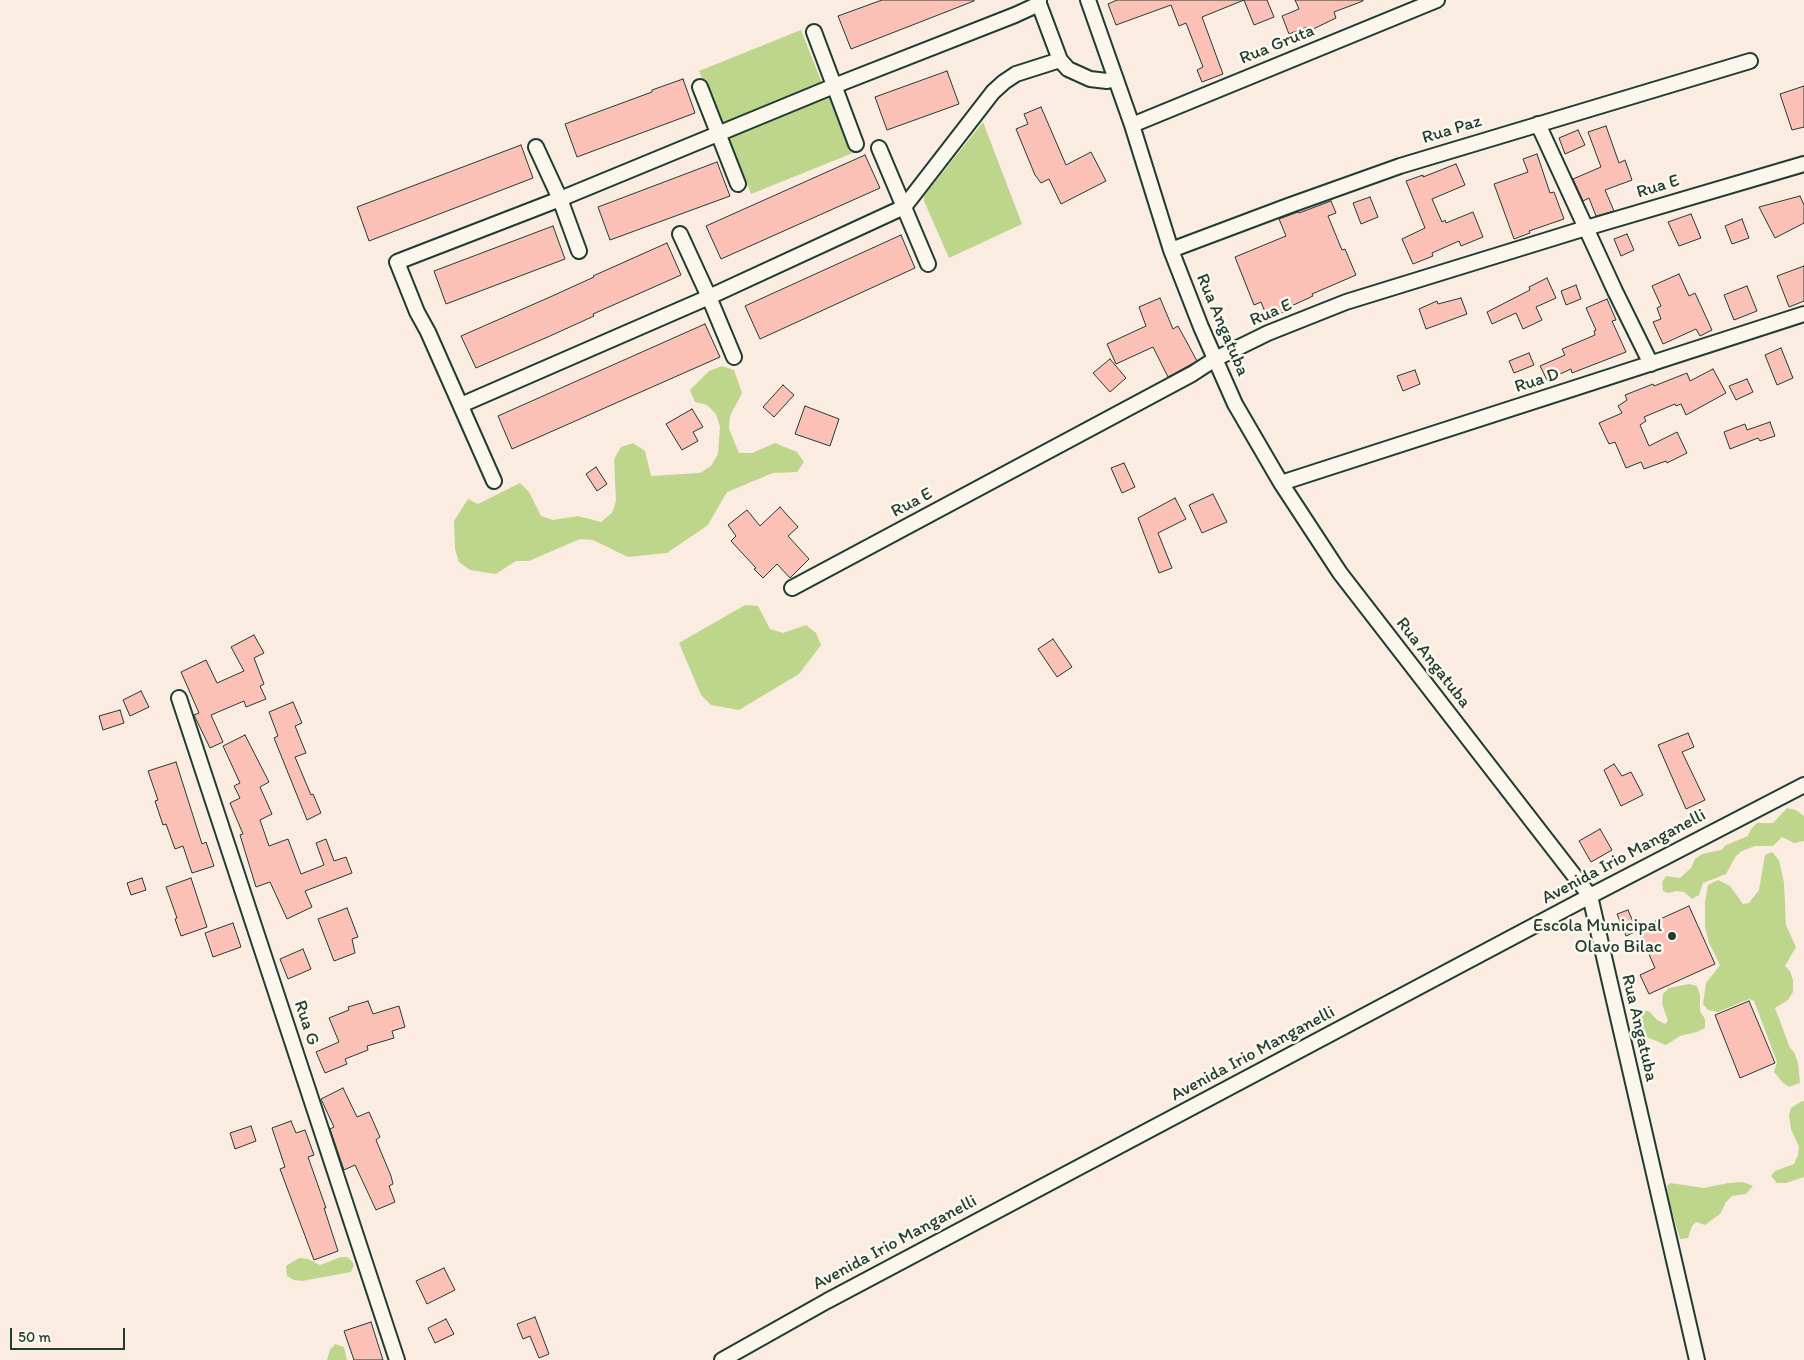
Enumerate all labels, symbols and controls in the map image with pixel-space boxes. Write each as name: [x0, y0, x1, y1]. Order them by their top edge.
street label: Rua Gruta: [1236, 20, 1318, 70]
street label: Rua Paz: [1420, 111, 1484, 149]
street label: Rua E: [1634, 170, 1682, 204]
street label: Rua Angatuba: [1191, 271, 1253, 379]
street label: Rua E: [1247, 295, 1295, 331]
street label: Rua D: [1512, 364, 1562, 398]
street label: Rua E: [888, 483, 936, 523]
street label: Rua Angatuba: [1391, 613, 1475, 713]
street label: Avenida Irio Manganelli: [1538, 805, 1710, 909]
place label: Escola Municipal Olavo Bilac: [1533, 915, 1662, 958]
marker: Escola Municipal Olavo Bilac: [1666, 930, 1678, 942]
street label: Rua Angatuba: [1616, 972, 1662, 1084]
street label: Rua G: [289, 998, 323, 1048]
street label: Avenida Irio Manganelli: [1167, 1002, 1339, 1106]
street label: Avenida Irio Manganelli: [809, 1191, 981, 1295]
scale bar: [12, 1318, 128, 1350]
text: 50 m: [18, 1328, 51, 1346]

